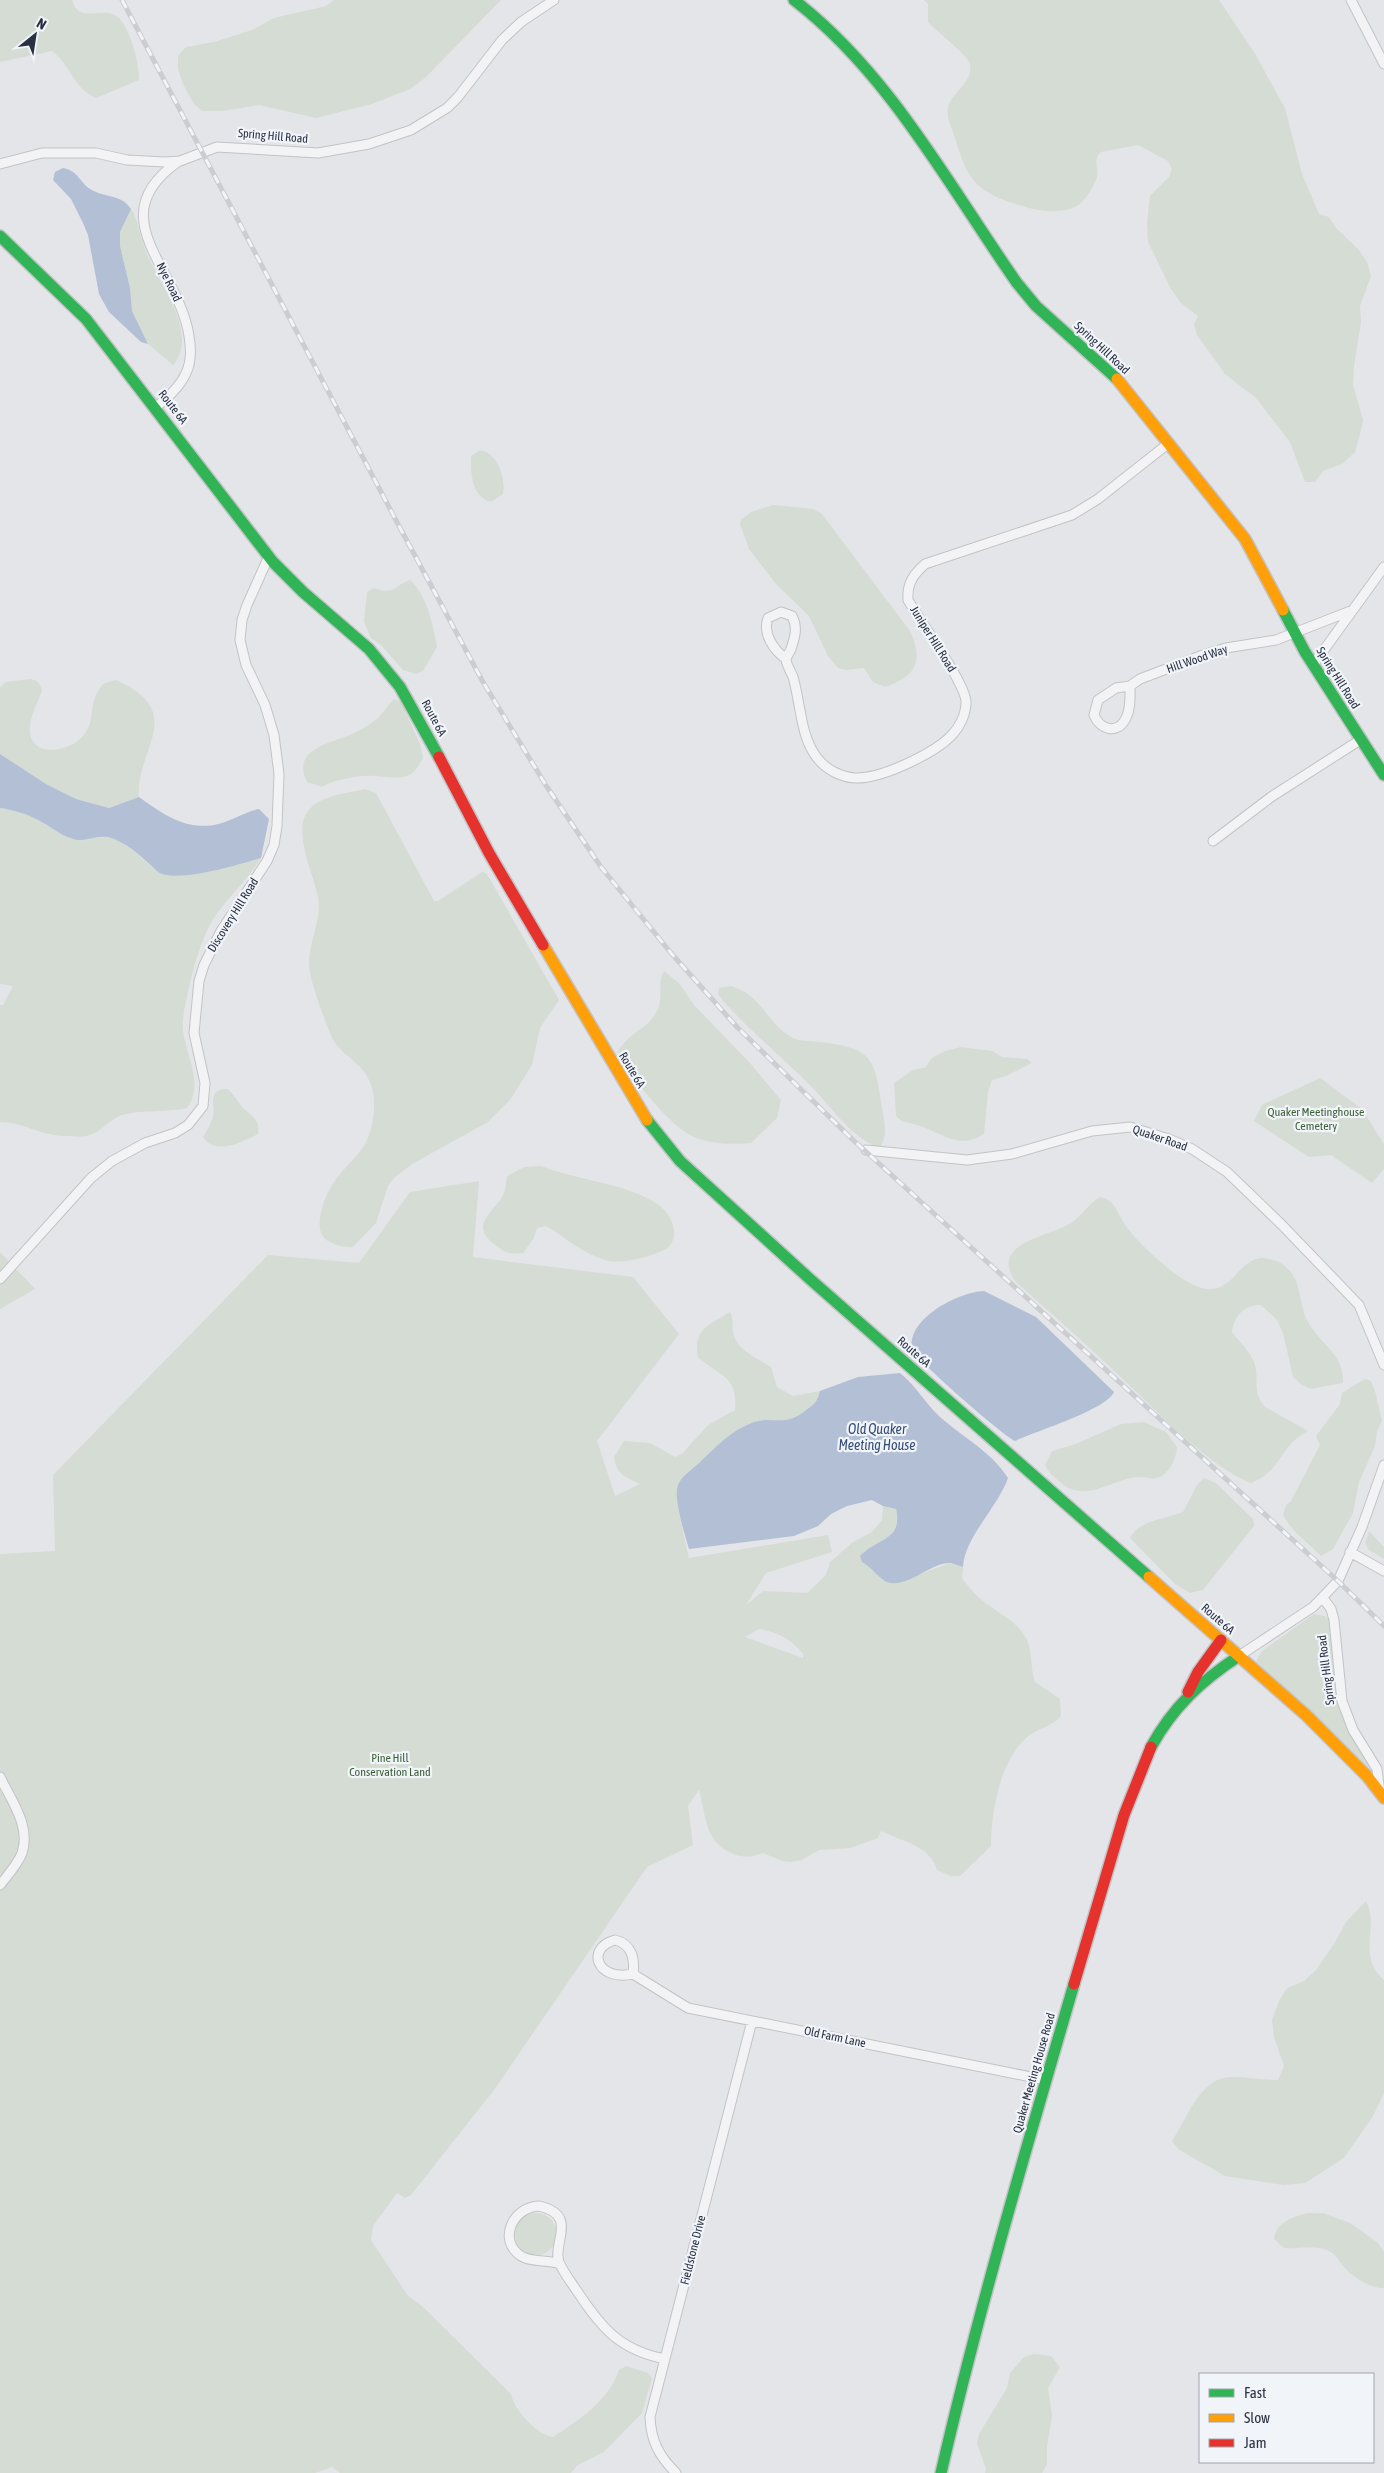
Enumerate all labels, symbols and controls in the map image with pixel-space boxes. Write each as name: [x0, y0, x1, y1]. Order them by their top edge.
north arrow: [10, 10, 60, 60]
text: N: [34, 15, 49, 33]
street label: Spring Hill Road: [237, 126, 309, 146]
street label: Nye Road: [154, 260, 184, 304]
street label: Spring Hill Road: [1072, 319, 1132, 377]
street label: Route 6A: [155, 387, 191, 427]
street label: Juniper Hill Road: [907, 603, 959, 675]
street label: Hill Wood Way: [1165, 642, 1229, 676]
street label: Spring Hill Road: [1313, 644, 1363, 712]
street label: Route 6A: [419, 697, 449, 739]
street label: Discovery Hill Road: [205, 875, 261, 955]
street label: Route 6A: [616, 1050, 648, 1091]
park label: Quaker Meetinghouse Cemetery: [1267, 1105, 1365, 1133]
street label: Quaker Road: [1131, 1122, 1189, 1154]
street label: Route 6A: [895, 1334, 934, 1370]
water label: Old Quaker Meeting House: [838, 1421, 916, 1453]
street label: Route 6A: [1199, 1601, 1238, 1637]
street label: Spring Hill Road: [1315, 1634, 1337, 1706]
park label: Pine Hill Conservation Land: [349, 1751, 431, 1779]
street label: Quaker Meeting House Road: [1010, 2011, 1058, 2135]
street label: Old Farm Lane: [803, 2024, 867, 2050]
street label: Fieldstone Drive: [678, 2214, 708, 2286]
legend: [1199, 2373, 1374, 2463]
text: Fast: [1244, 2384, 1266, 2401]
text: Slow: [1244, 2409, 1270, 2426]
text: Jam: [1244, 2434, 1267, 2451]

